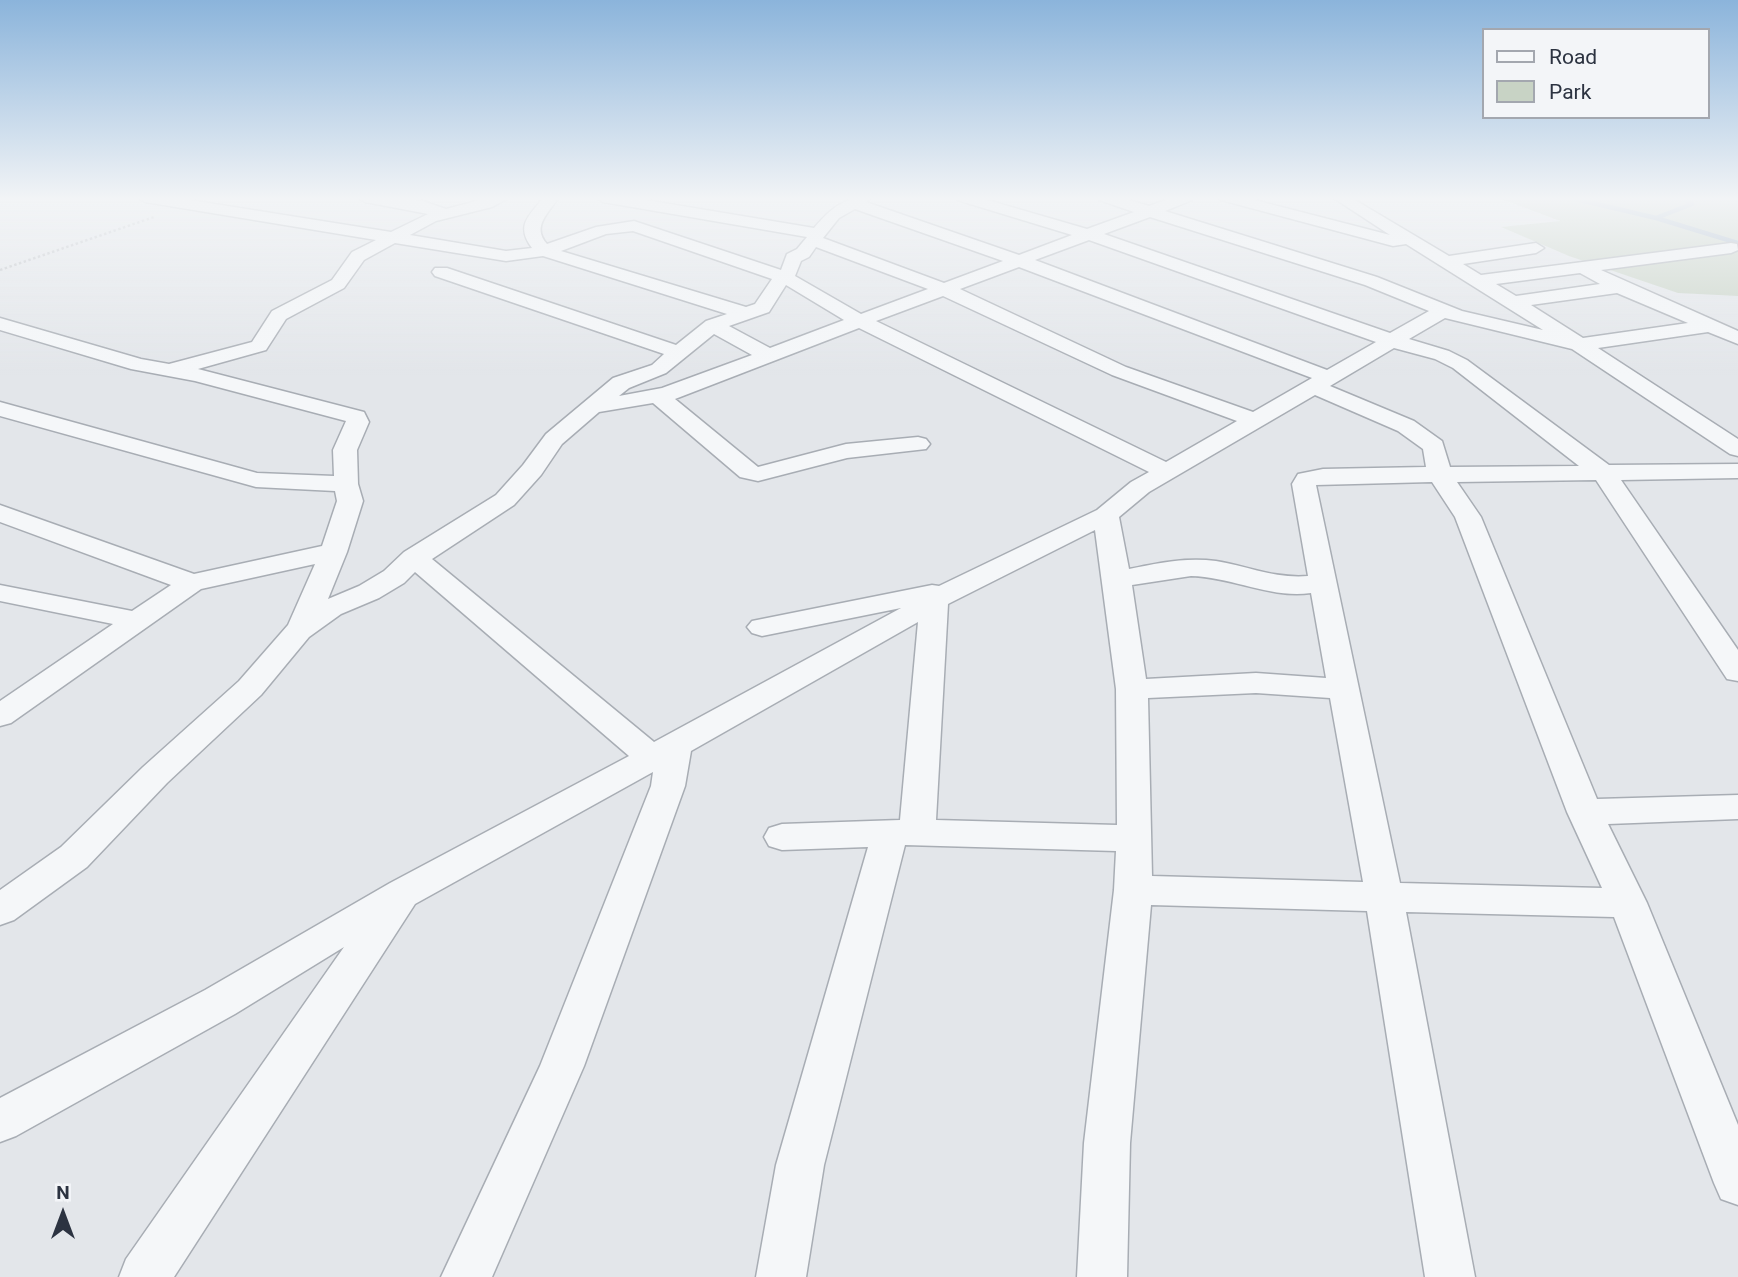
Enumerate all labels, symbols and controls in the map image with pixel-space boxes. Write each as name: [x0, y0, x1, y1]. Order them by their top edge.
legend: [1482, 28, 1710, 119]
text: Road: [1549, 45, 1597, 69]
text: Park: [1549, 80, 1591, 104]
north arrow: [28, 1179, 98, 1249]
text: N: [56, 1181, 70, 1204]

